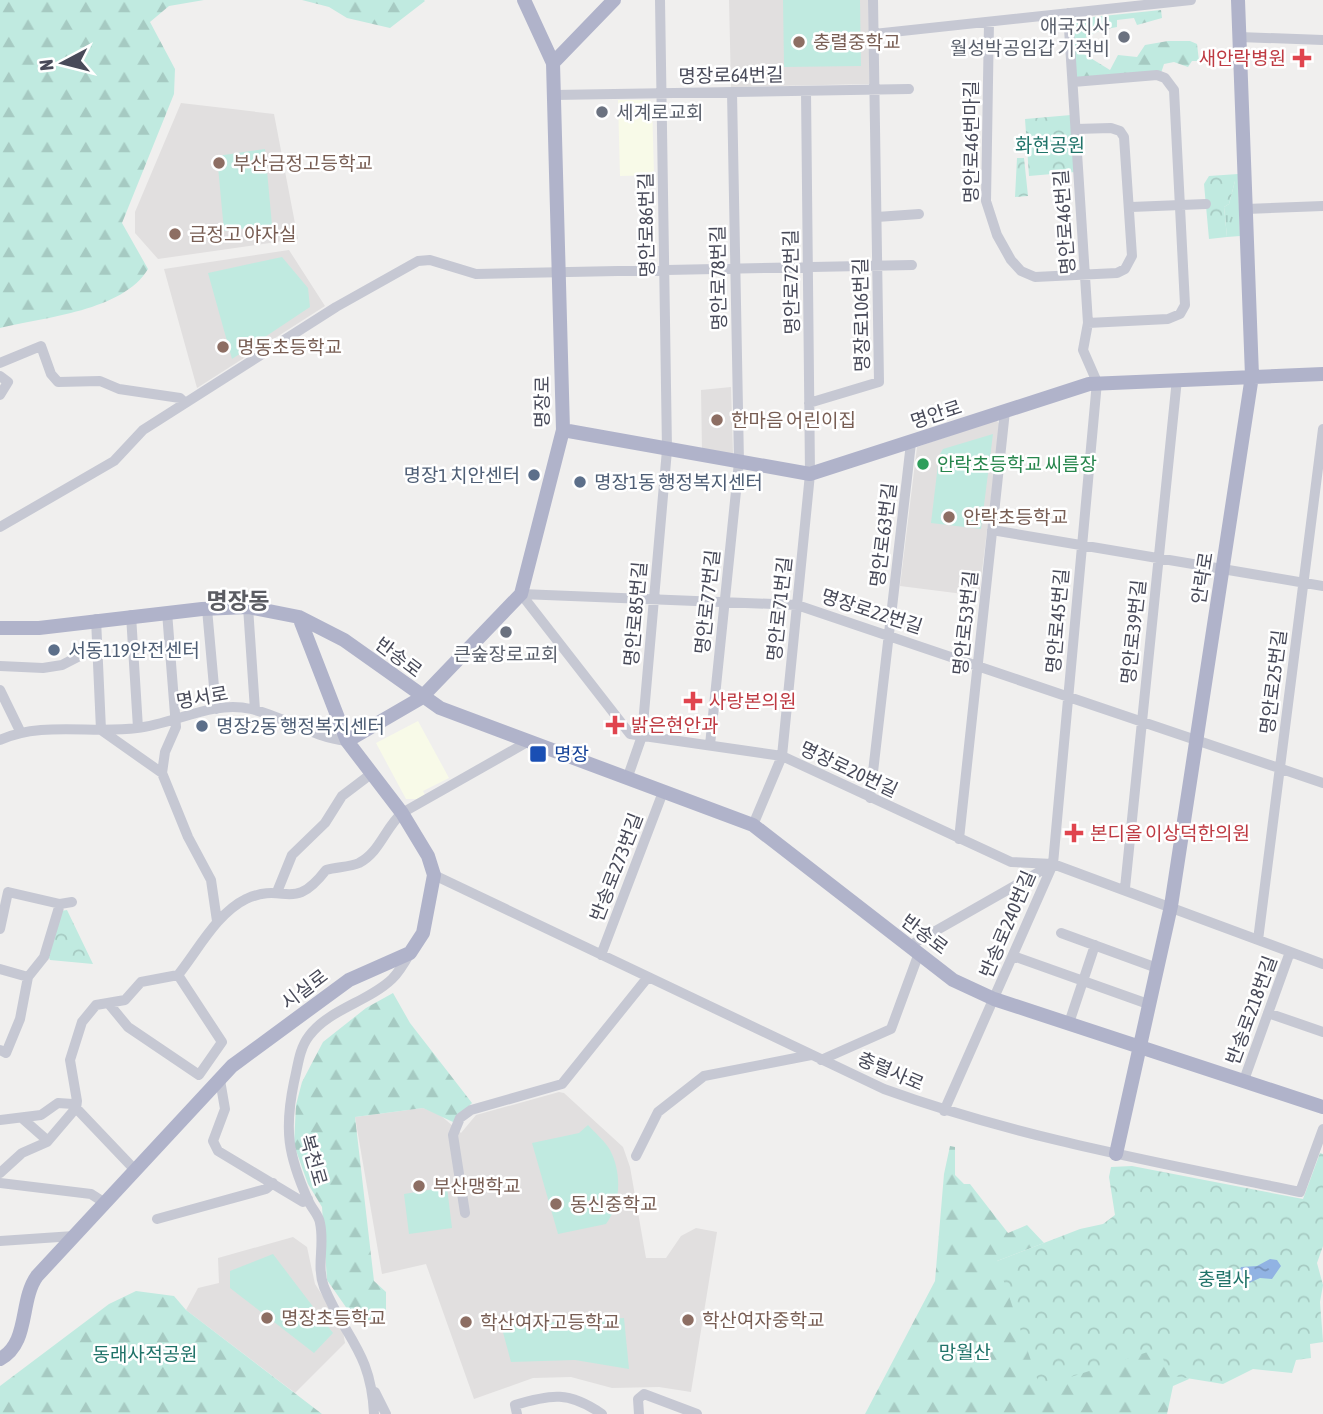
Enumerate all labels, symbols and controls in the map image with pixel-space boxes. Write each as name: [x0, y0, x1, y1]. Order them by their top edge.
place label: 애국지사 월성박공임갑 기적비: [950, 15, 1110, 59]
north arrow: [28, 28, 98, 98]
marker: 애국지사 월성박공임갑 기적비: [1116, 29, 1132, 45]
place label: 충렬중학교: [813, 31, 900, 53]
marker: 충렬중학교: [791, 34, 807, 50]
place label: 새안락병원: [1199, 47, 1286, 69]
marker: 새안락병원: [1292, 48, 1312, 68]
text: N: [35, 58, 58, 72]
street label: 명장로64번길: [678, 63, 784, 87]
street label: 명안로46번마길: [960, 81, 982, 203]
place label: 세계로교회: [616, 101, 703, 123]
marker: 세계로교회: [594, 104, 610, 120]
park label: 화현공원: [1015, 134, 1085, 156]
place label: 부산금정고등학교: [233, 152, 373, 174]
marker: 부산금정고등학교: [211, 155, 227, 171]
street label: 명안로46번길: [1049, 169, 1079, 275]
street label: 명안로86번길: [634, 172, 658, 278]
place label: 금정고 야자실: [189, 223, 296, 245]
street label: 명안로78번길: [706, 225, 730, 331]
marker: 금정고 야자실: [167, 226, 183, 242]
street label: 명안로72번길: [779, 229, 803, 335]
street label: 명장로106번길: [849, 258, 873, 372]
place label: 명동초등학교: [237, 336, 342, 358]
marker: 명동초등학교: [215, 339, 231, 355]
street label: 명장로: [531, 376, 553, 428]
street label: 명안로: [908, 395, 964, 433]
place label: 한마음 어린이집: [731, 409, 856, 431]
marker: 한마음 어린이집: [709, 412, 725, 428]
place label: 안락초등학교 씨름장: [937, 453, 1097, 475]
marker: 안락초등학교 씨름장: [915, 456, 931, 472]
place label: 명장1 치안센터: [404, 464, 520, 486]
marker: 명장1 치안센터: [526, 467, 542, 483]
place label: 명장1동 행정복지센터: [594, 471, 763, 493]
marker: 명장1동 행정복지센터: [572, 474, 588, 490]
street label: 명안로63번길: [866, 481, 900, 589]
place label: 안락초등학교: [963, 506, 1068, 528]
marker: 안락초등학교: [941, 509, 957, 525]
street label: 명안로77번길: [691, 549, 723, 655]
street label: 안락로: [1187, 550, 1217, 606]
street label: 명안로71번길: [763, 556, 795, 662]
street label: 명안로85번길: [619, 561, 651, 667]
street label: 명안로45번길: [1041, 568, 1073, 674]
street label: 명안로53번길: [949, 570, 981, 676]
street label: 명안로39번길: [1117, 579, 1149, 685]
street label: 명장로22번길: [819, 584, 925, 638]
district label: 명장동: [206, 588, 270, 614]
marker: 큰숲장로교회: [498, 624, 514, 640]
street label: 명안로25번길: [1256, 628, 1290, 736]
street label: 반송로: [371, 632, 427, 682]
place label: 서동119안전센터: [68, 639, 200, 661]
marker: 서동119안전센터: [46, 642, 62, 658]
place label: 큰숲장로교회: [454, 643, 558, 665]
street label: 명서로: [174, 682, 230, 712]
place label: 사랑본의원: [709, 690, 796, 712]
marker: 사랑본의원: [683, 691, 703, 711]
place label: 밝은현안과: [631, 714, 718, 736]
place label: 명장2동 행정복지센터: [216, 715, 385, 737]
marker: 밝은현안과: [605, 715, 625, 735]
marker: 명장2동 행정복지센터: [194, 718, 210, 734]
street label: 명장로20번길: [797, 737, 901, 801]
place label: 명장: [554, 743, 589, 765]
marker: 명장: [528, 744, 548, 764]
street label: 반송로273번길: [585, 810, 647, 924]
place label: 본디올 이상덕한의원: [1090, 822, 1250, 844]
marker: 본디올 이상덕한의원: [1064, 823, 1084, 843]
street label: 반송로240번길: [975, 867, 1039, 981]
street label: 반송로: [897, 909, 953, 959]
street label: 반송로218번길: [1221, 953, 1281, 1067]
street label: 시실로: [276, 964, 332, 1014]
street label: 충렬사로: [855, 1047, 927, 1095]
street label: 복천로: [296, 1132, 332, 1188]
place label: 부산맹학교: [433, 1175, 520, 1197]
marker: 부산맹학교: [411, 1178, 427, 1194]
place label: 동신중학교: [570, 1193, 657, 1215]
marker: 동신중학교: [548, 1196, 564, 1212]
park label: 충렬사: [1198, 1268, 1250, 1290]
place label: 명장초등학교: [281, 1307, 386, 1329]
place label: 학산여자중학교: [702, 1309, 824, 1331]
marker: 명장초등학교: [259, 1310, 275, 1326]
place label: 학산여자고등학교: [480, 1311, 620, 1333]
marker: 학산여자중학교: [680, 1312, 696, 1328]
marker: 학산여자고등학교: [458, 1314, 474, 1330]
park label: 망월산: [939, 1341, 991, 1363]
park label: 동래사적공원: [93, 1343, 197, 1365]

